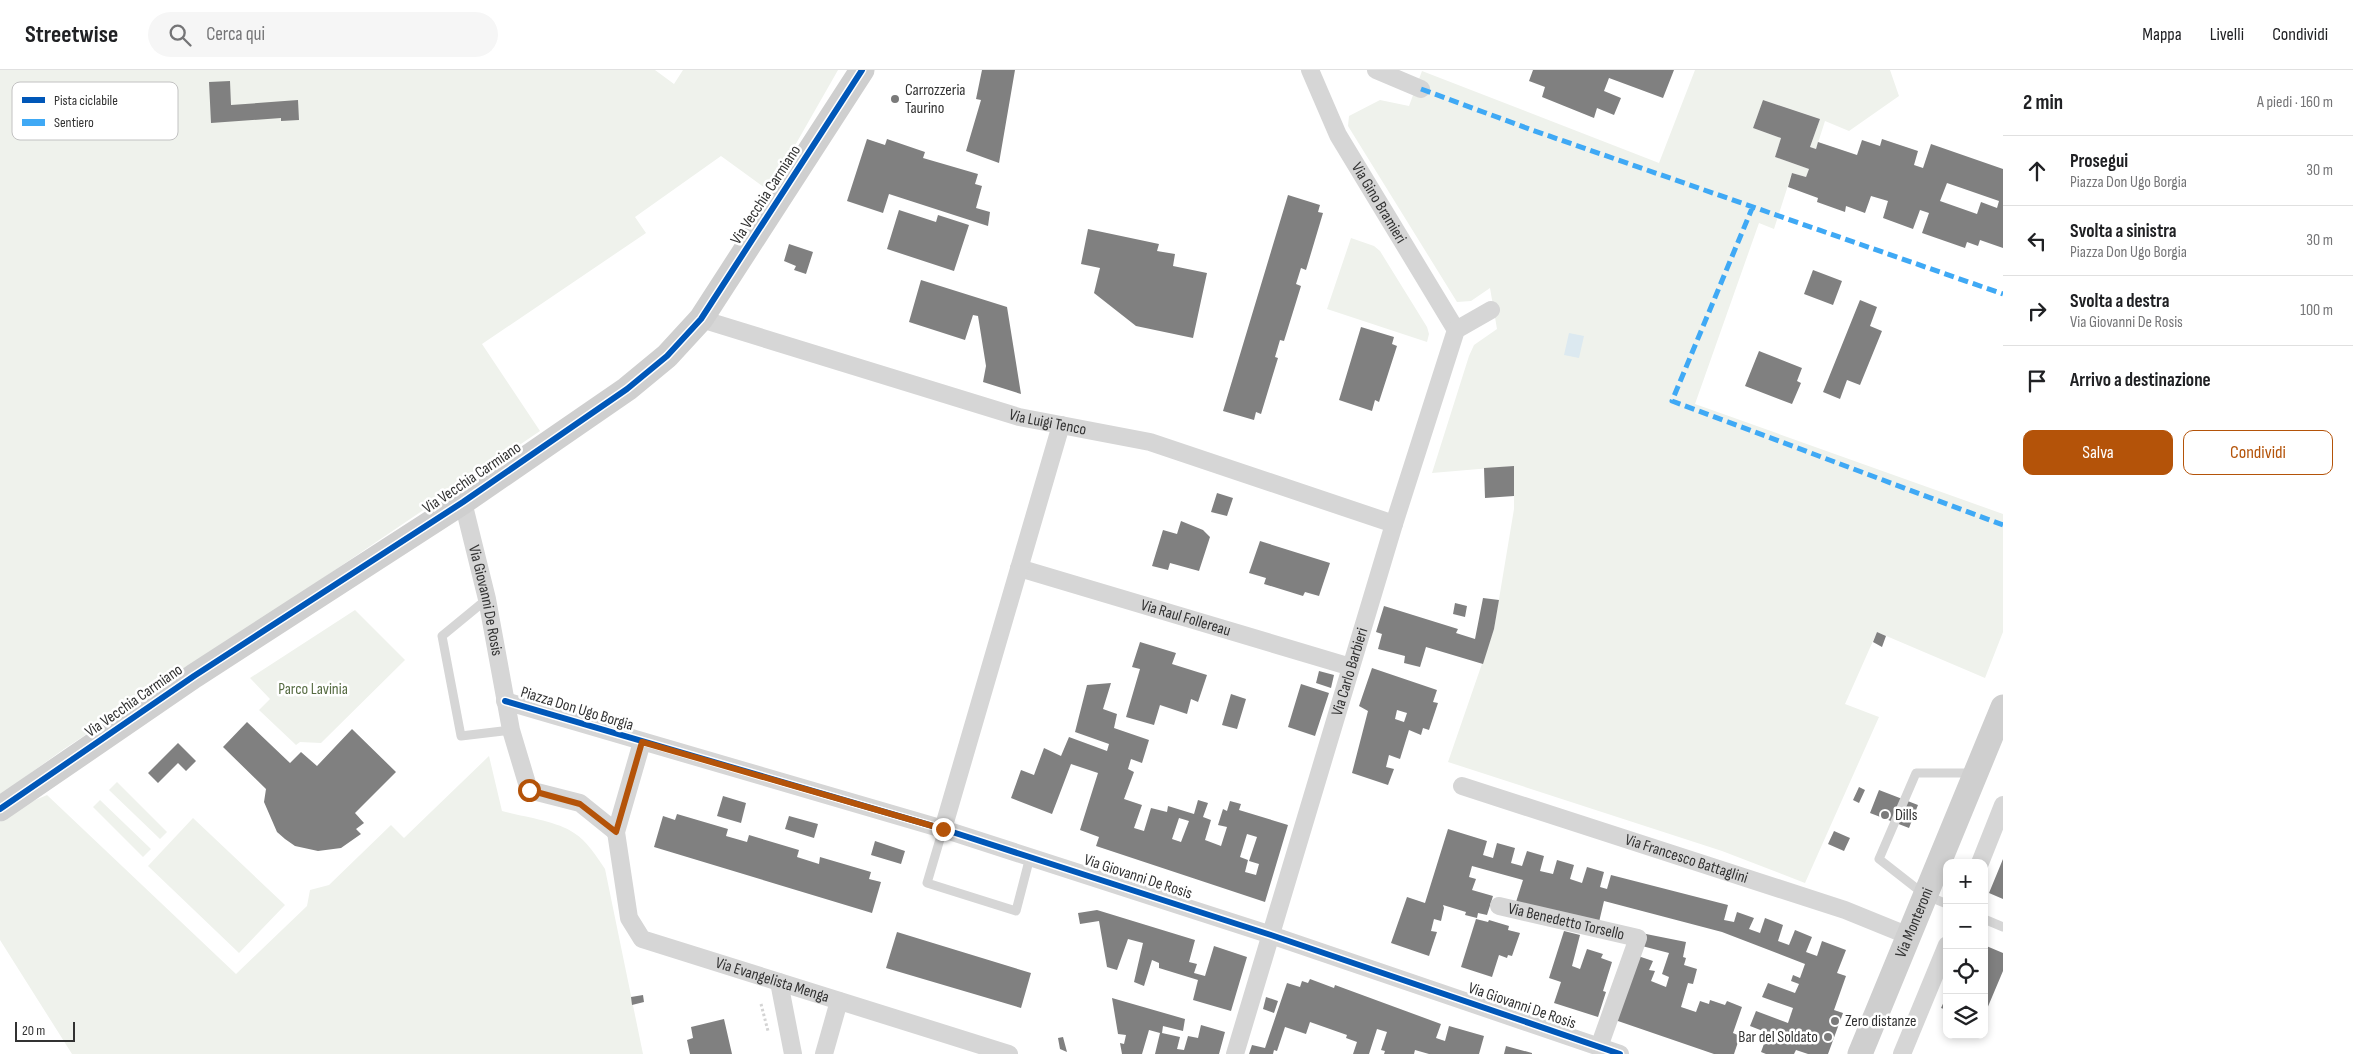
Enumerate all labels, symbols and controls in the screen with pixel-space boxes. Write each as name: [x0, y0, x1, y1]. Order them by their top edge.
search box: [148, 12, 498, 57]
text: Streetwise: [25, 20, 118, 49]
icon: search: [166, 21, 194, 49]
text: Cerca qui: [206, 23, 265, 46]
text: Mappa: [2142, 24, 2182, 45]
text: Livelli: [2210, 24, 2244, 45]
text: Condividi: [2272, 24, 2328, 45]
place label: Carrozzeria Taurino: [905, 81, 966, 118]
legend: [12, 82, 178, 140]
text: 2 min: [2023, 90, 2063, 115]
text: Pista ciclabile: [54, 92, 118, 109]
marker: Carrozzeria Taurino: [889, 93, 901, 105]
text: A piedi · 160 m: [2257, 93, 2333, 112]
text: Sentiero: [54, 114, 94, 131]
street label: Via Vecchia Carmiano: [727, 142, 805, 248]
text: Prosegui: [2070, 150, 2128, 173]
icon: ahead: [2023, 157, 2051, 185]
street label: Via Gino Bramieri: [1347, 159, 1411, 247]
text: 30 m: [2306, 161, 2333, 180]
text: Piazza Don Ugo Borgia: [2070, 173, 2187, 192]
text: Svolta a sinistra: [2070, 220, 2177, 243]
icon: left: [2023, 227, 2051, 255]
text: 30 m: [2306, 231, 2333, 250]
text: Piazza Don Ugo Borgia: [2070, 243, 2187, 262]
text: Svolta a destra: [2070, 290, 2170, 313]
icon: right: [2023, 297, 2051, 325]
text: 100 m: [2300, 301, 2333, 320]
text: Via Giovanni De Rosis: [2070, 313, 2183, 332]
icon: arrive: [2023, 367, 2051, 395]
text: Arrivo a destinazione: [2070, 369, 2211, 392]
street label: Via Luigi Tenco: [1007, 405, 1088, 439]
button: Salva: [2023, 430, 2173, 475]
button: Condividi: [2183, 430, 2333, 475]
street label: Via Vecchia Carmiano: [419, 438, 525, 518]
street label: Via Giovanni De Rosis: [464, 543, 507, 658]
street label: Via Raul Follereau: [1138, 595, 1233, 640]
street label: Via Carlo Barbieri: [1327, 626, 1372, 718]
street label: Via Vecchia Carmiano: [82, 660, 186, 742]
park label: Parco Lavinia: [278, 680, 348, 699]
street label: Piazza Don Ugo Borgia: [518, 683, 636, 735]
route start: [518, 779, 541, 802]
place label: Dills: [1895, 806, 1918, 825]
marker: Dills: [1879, 809, 1891, 821]
route end: [932, 818, 955, 841]
street label: Via Francesco Battaglini: [1623, 830, 1750, 887]
street label: Via Giovanni De Rosis: [1081, 851, 1195, 904]
map controls: [1943, 859, 1988, 1039]
button: +: [1943, 859, 1988, 904]
street label: Via Monteroni: [1891, 885, 1937, 961]
street label: Via Benedetto Torsello: [1506, 899, 1626, 944]
button: −: [1943, 904, 1988, 949]
button: locate: [1943, 949, 1988, 994]
street label: Via Evangelista Menga: [713, 953, 832, 1007]
street label: Via Giovanni De Rosis: [1466, 979, 1579, 1033]
button: layers: [1943, 994, 1988, 1039]
place label: Zero distanze: [1845, 1012, 1916, 1031]
marker: Zero distanze: [1829, 1015, 1841, 1027]
scale bar: [15, 1019, 75, 1042]
text: 20 m: [22, 1022, 45, 1039]
place label: Bar del Soldato: [1738, 1028, 1818, 1047]
marker: Bar del Soldato: [1822, 1031, 1834, 1043]

